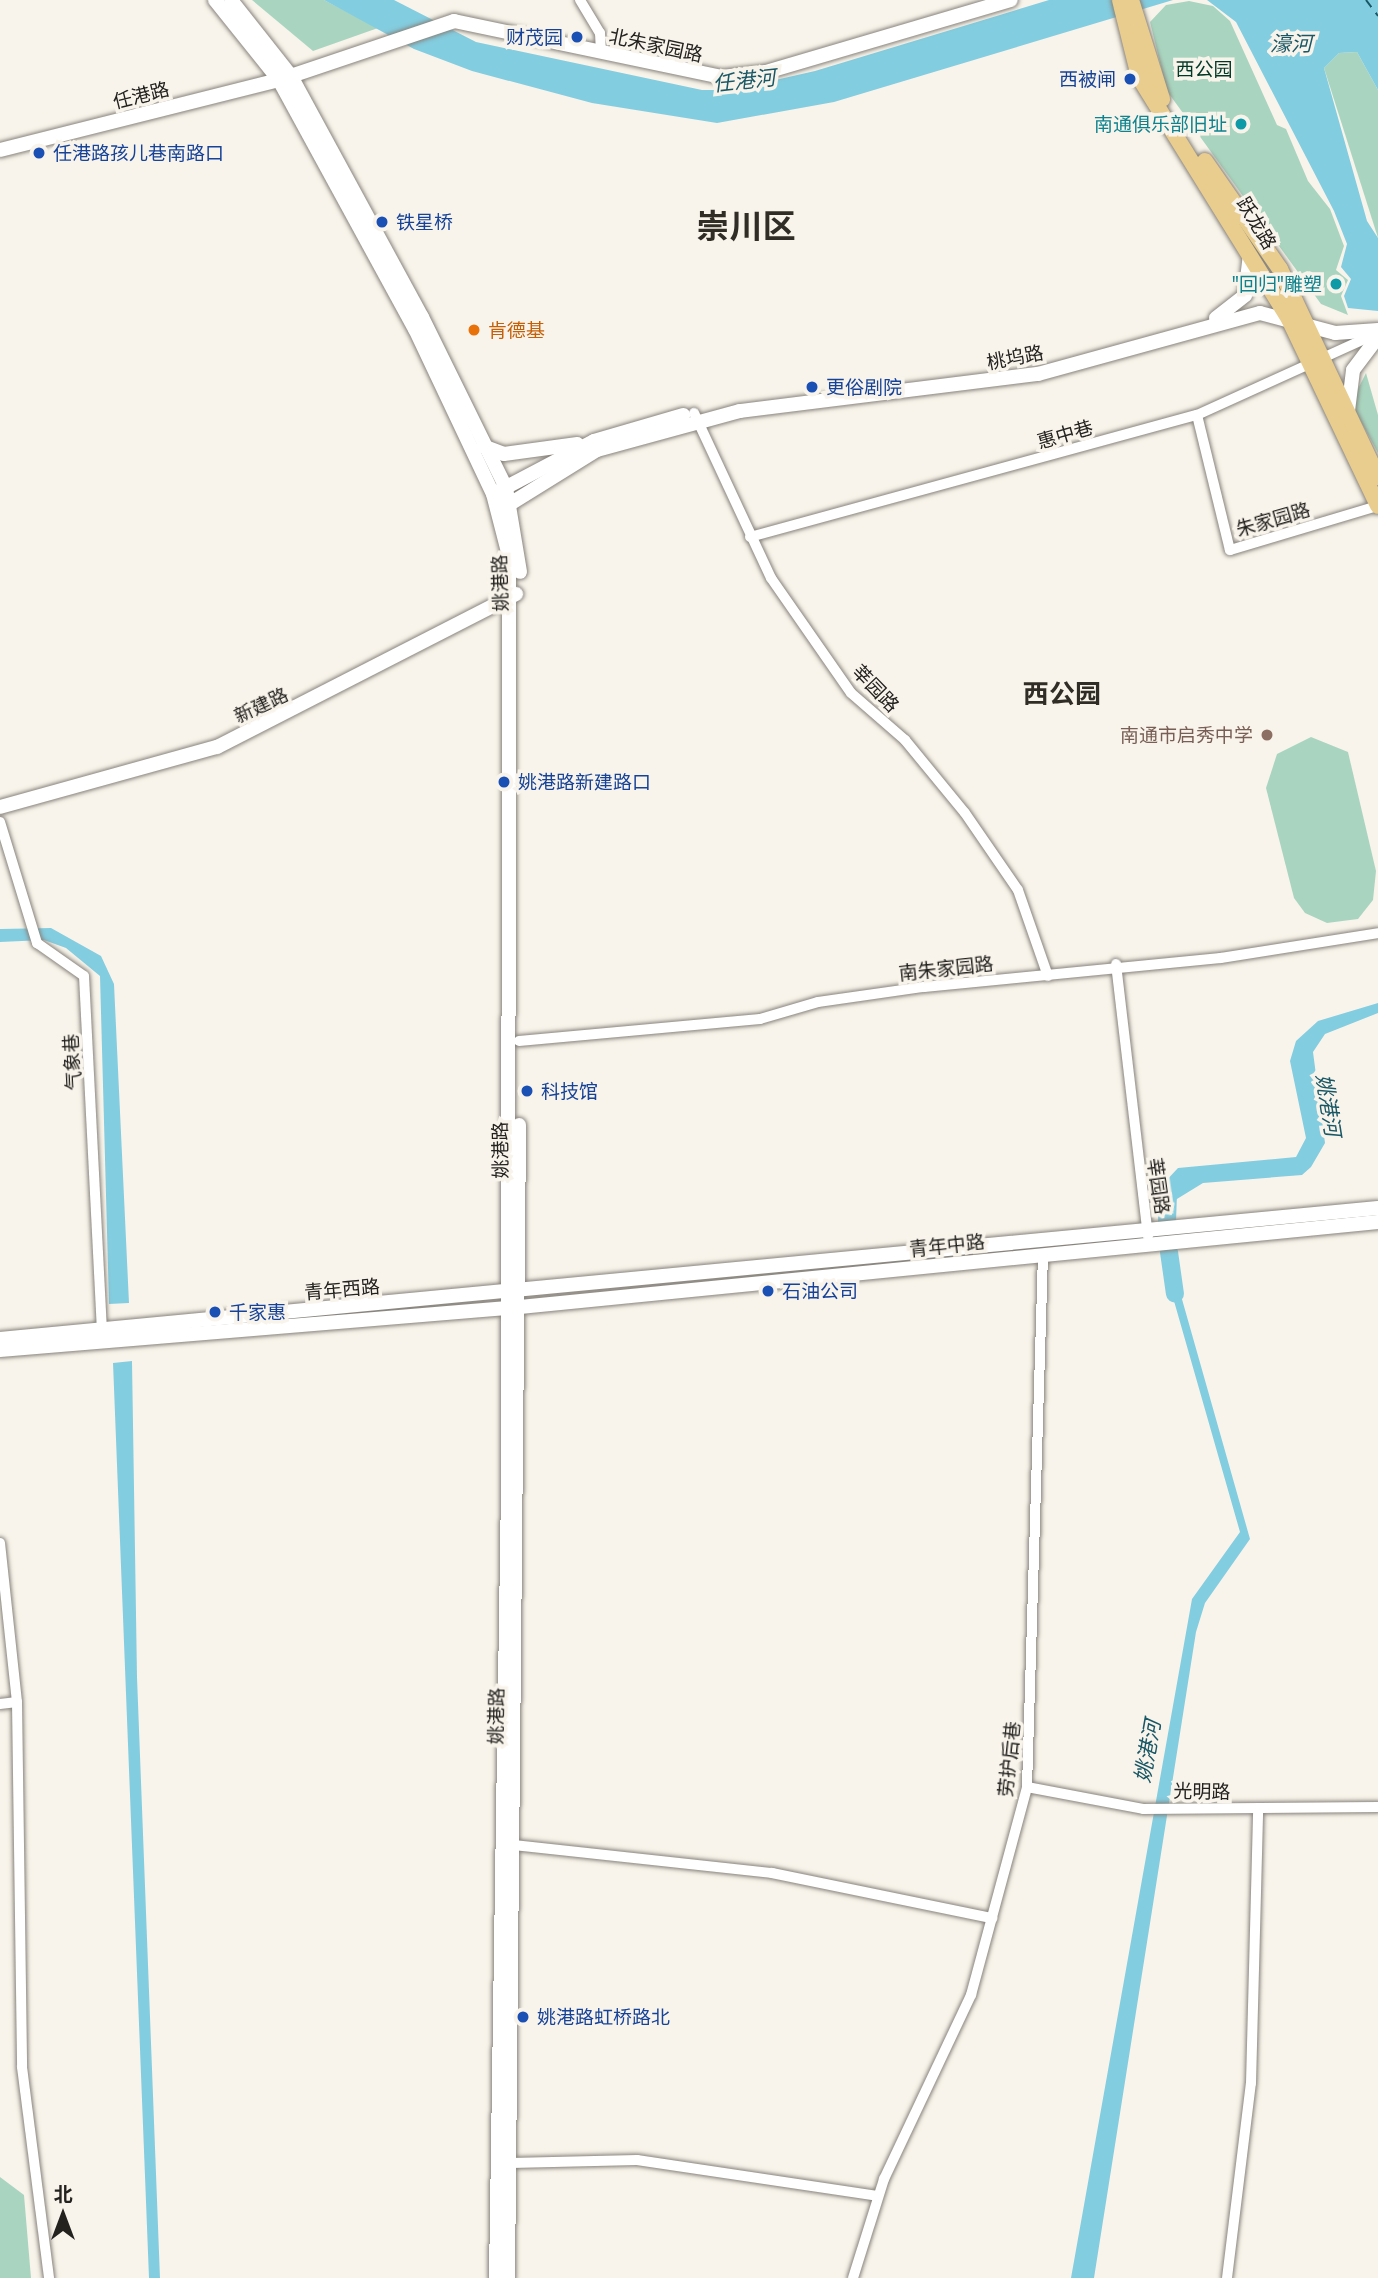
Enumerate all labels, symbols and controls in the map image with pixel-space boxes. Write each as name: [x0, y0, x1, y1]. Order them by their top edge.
street label: 北朱家园路: [607, 24, 705, 66]
place label: 财茂园: [506, 26, 563, 48]
marker: 财茂园: [569, 29, 585, 45]
water label: 濠河: [1270, 30, 1312, 56]
park label: 西公园: [1176, 58, 1232, 80]
water label: 任港河: [711, 64, 777, 96]
place label: 西被闸: [1059, 68, 1116, 90]
marker: 西被闸: [1122, 71, 1138, 87]
street label: 任港路: [111, 77, 171, 113]
place label: 南通俱乐部旧址: [1094, 113, 1227, 135]
marker: 南通俱乐部旧址: [1233, 116, 1249, 132]
place label: 任港路孩儿巷南路口: [53, 142, 224, 164]
marker: 任港路孩儿巷南路口: [31, 145, 47, 161]
street label: 跃龙路: [1233, 193, 1281, 253]
district label: 崇川区: [697, 205, 795, 245]
place label: 铁星桥: [396, 211, 453, 233]
marker: 铁星桥: [374, 214, 390, 230]
place label: "回归"雕塑: [1232, 273, 1322, 295]
marker: "回归"雕塑: [1328, 276, 1344, 292]
place label: 肯德基: [488, 319, 545, 341]
marker: 肯德基: [466, 322, 482, 338]
street label: 桃坞路: [985, 340, 1045, 374]
place label: 更俗剧院: [826, 376, 902, 398]
marker: 更俗剧院: [804, 379, 820, 395]
street label: 惠中巷: [1034, 415, 1096, 453]
street label: 朱家园路: [1233, 498, 1313, 540]
street label: 姚港路: [488, 554, 512, 612]
street label: 莘园路: [848, 660, 904, 716]
district label: 西公园: [1023, 677, 1101, 709]
street label: 新建路: [230, 683, 292, 727]
place label: 南通市启秀中学: [1120, 724, 1253, 746]
marker: 南通市启秀中学: [1259, 727, 1275, 743]
place label: 姚港路新建路口: [518, 771, 651, 793]
marker: 姚港路新建路口: [496, 774, 512, 790]
street label: 南朱家园路: [898, 952, 994, 984]
street label: 气象巷: [59, 1033, 85, 1091]
water label: 姚港河: [1312, 1072, 1346, 1138]
place label: 科技馆: [541, 1080, 598, 1102]
marker: 科技馆: [519, 1083, 535, 1099]
street label: 姚港路: [488, 1121, 512, 1179]
street label: 莘园路: [1144, 1156, 1174, 1216]
street label: 青年中路: [908, 1230, 986, 1260]
street label: 青年西路: [303, 1274, 381, 1304]
place label: 石油公司: [782, 1280, 858, 1302]
marker: 石油公司: [760, 1283, 776, 1299]
place label: 千家惠: [229, 1301, 286, 1323]
marker: 千家惠: [207, 1304, 223, 1320]
street label: 姚港路: [484, 1687, 508, 1745]
water label: 姚港河: [1129, 1718, 1165, 1784]
street label: 劳护后巷: [994, 1720, 1024, 1798]
street label: 光明路: [1173, 1779, 1231, 1803]
place label: 姚港路虹桥路北: [537, 2006, 670, 2028]
marker: 姚港路虹桥路北: [515, 2009, 531, 2025]
north arrow: [28, 2180, 98, 2250]
text: 北: [53, 2182, 73, 2205]

